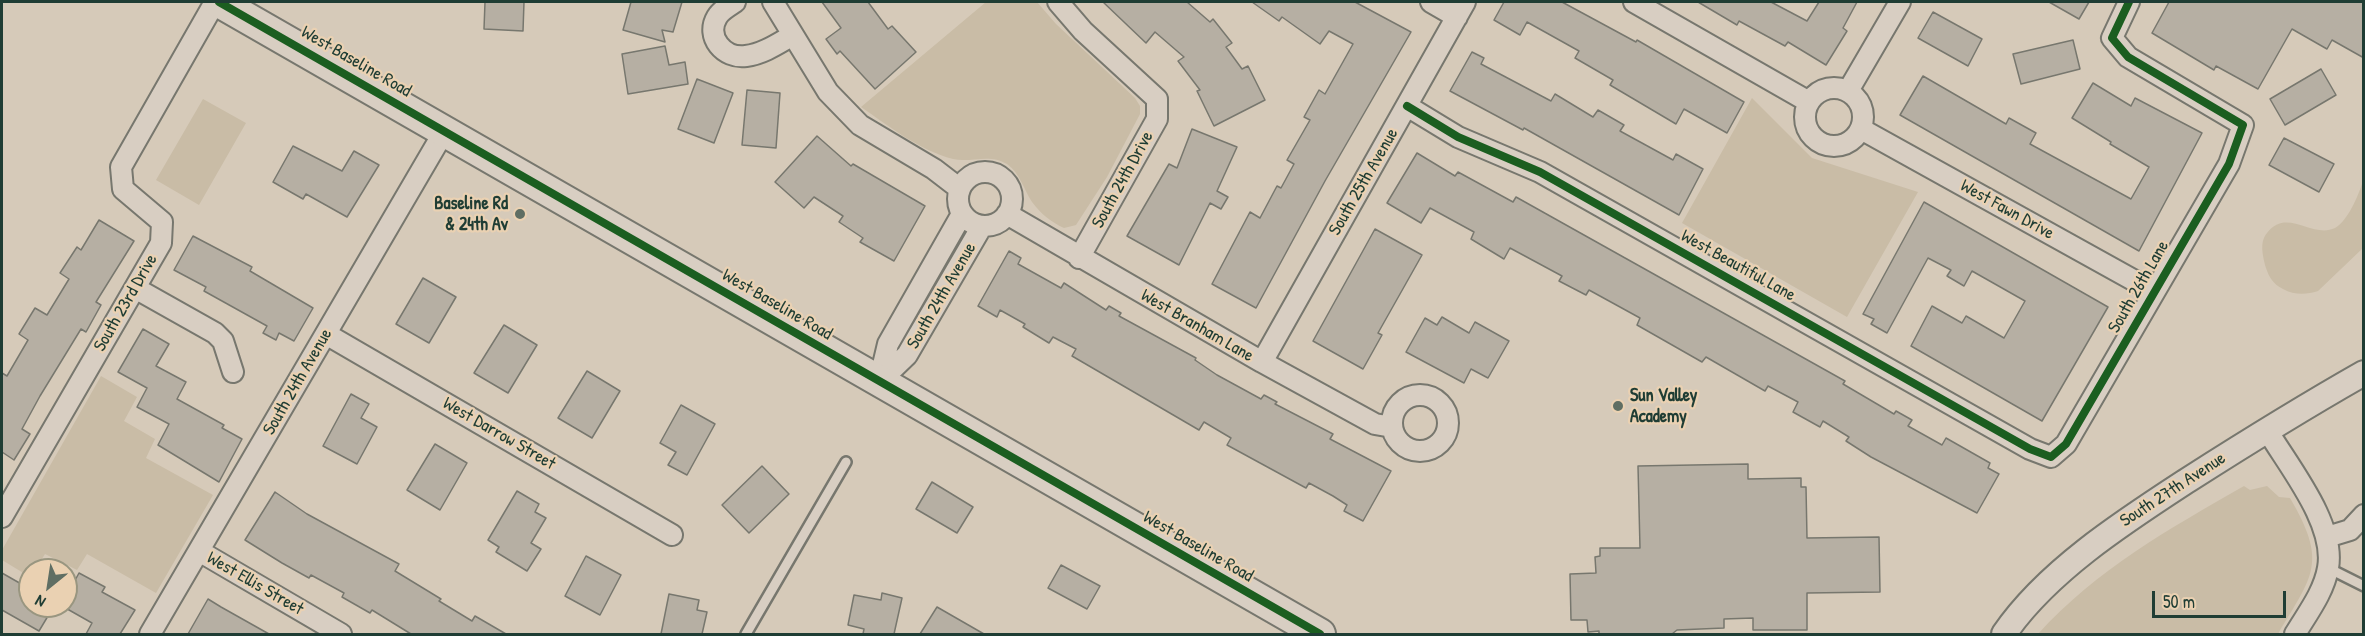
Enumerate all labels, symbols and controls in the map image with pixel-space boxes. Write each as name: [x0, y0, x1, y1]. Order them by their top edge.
street label: West Baseline Road: [297, 22, 415, 102]
street label: South 25th Avenue: [1325, 125, 1403, 239]
street label: South 24th Drive: [1087, 128, 1159, 232]
street label: West Fawn Drive: [1956, 175, 2058, 245]
place label: Baseline Rd & 24th Av: [434, 193, 508, 236]
marker: Baseline Rd & 24th Av: [513, 207, 527, 221]
street label: West Beautiful Lane: [1677, 226, 1799, 306]
street label: South 26th Lane: [2104, 237, 2174, 337]
street label: South 24th Avenue: [903, 239, 981, 353]
street label: South 23rd Drive: [89, 250, 163, 356]
street label: West Baseline Road: [718, 265, 836, 345]
street label: West Branham Lane: [1137, 285, 1257, 367]
street label: South 24th Avenue: [259, 325, 337, 439]
place label: Sun Valley Academy: [1630, 385, 1697, 428]
street label: West Darrow Street: [439, 393, 559, 475]
marker: Sun Valley Academy: [1611, 399, 1625, 413]
street label: South 27th Avenue: [2116, 448, 2230, 532]
street label: West Baseline Road: [1139, 507, 1257, 587]
street label: West Ellis Street: [203, 548, 307, 620]
north arrow: [18, 558, 78, 618]
scale bar: [2155, 579, 2288, 617]
text: 50 m: [2163, 589, 2195, 614]
text: N: [31, 590, 49, 614]

